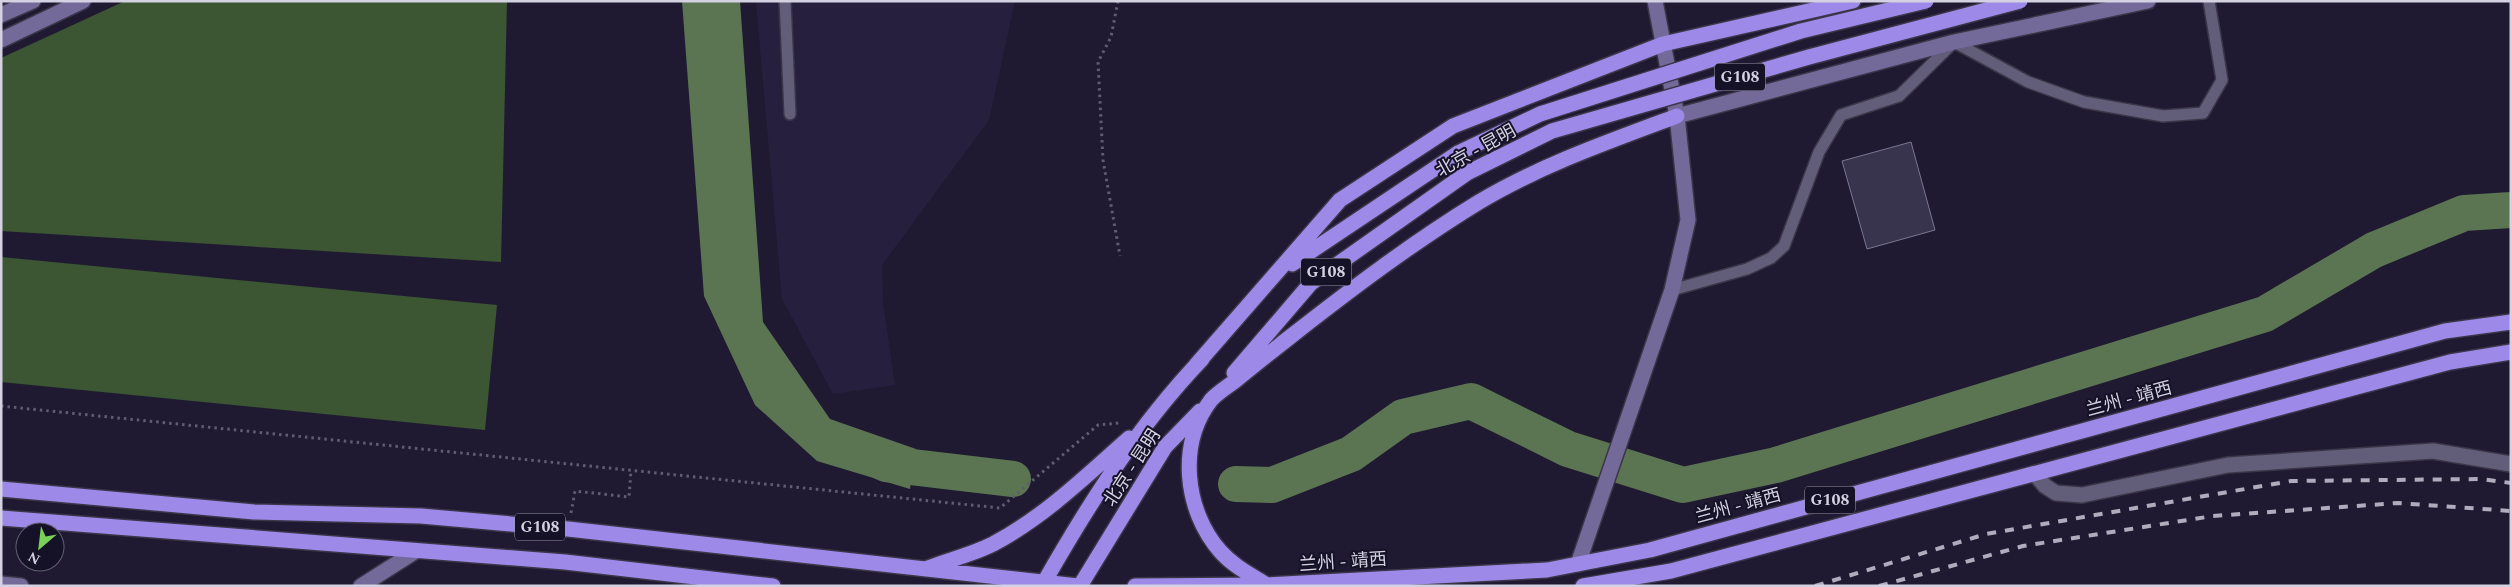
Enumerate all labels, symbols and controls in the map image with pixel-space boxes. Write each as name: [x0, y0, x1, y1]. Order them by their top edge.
road number: G108: [1715, 64, 1765, 90]
street label: 北京 - 昆明: [1431, 118, 1521, 184]
road number: G108: [1301, 258, 1351, 286]
street label: 兰州 - 靖西: [2083, 375, 2175, 423]
street label: 北京 - 昆明: [1097, 424, 1167, 512]
street label: 兰州 - 靖西: [1692, 482, 1784, 530]
road number: G108: [1805, 486, 1855, 514]
road number: G108: [515, 514, 565, 540]
north arrow: [15, 522, 65, 572]
street label: 兰州 - 靖西: [1298, 545, 1388, 579]
text: N: [24, 546, 44, 570]

